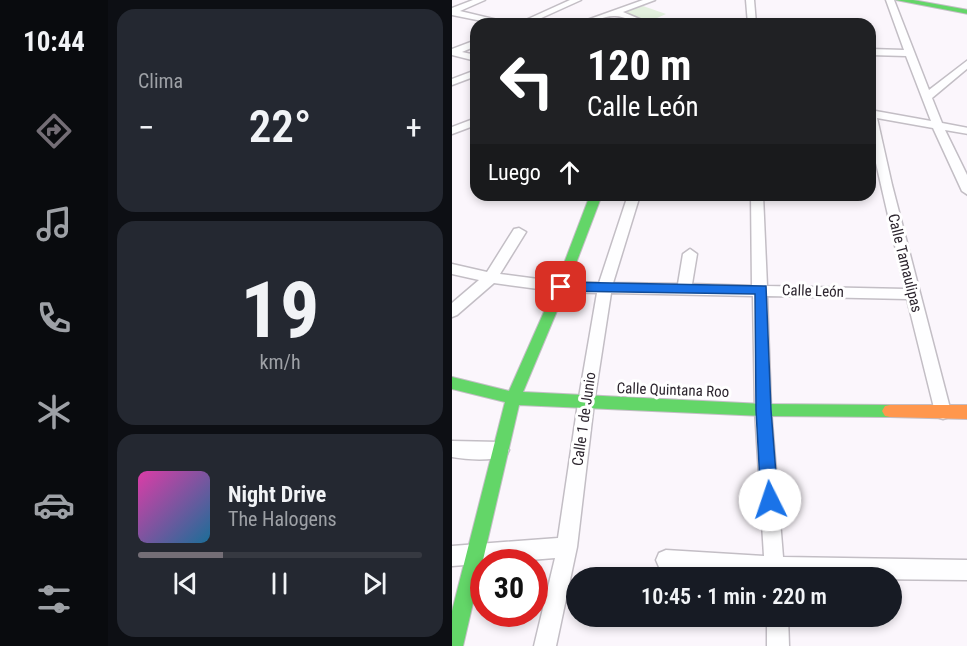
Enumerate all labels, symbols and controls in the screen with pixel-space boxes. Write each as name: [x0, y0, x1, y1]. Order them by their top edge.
text: 10:44: [23, 26, 85, 58]
text: 120 m: [587, 41, 692, 90]
icon: left: [488, 42, 566, 120]
text: Clima: [138, 69, 183, 93]
text: Calle León: [587, 91, 699, 123]
text: 22°: [249, 100, 311, 153]
text: −: [138, 108, 155, 147]
text: +: [406, 108, 422, 147]
icon: directions: [33, 110, 75, 152]
icon: ahead: [553, 156, 586, 189]
text: Luego: [488, 160, 541, 185]
icon: music: [33, 203, 75, 245]
street label: Calle Tamaulipas: [884, 212, 926, 314]
pin: [535, 261, 586, 312]
text: 19: [241, 265, 319, 356]
icon: arrive: [544, 270, 577, 303]
street label: Calle León: [782, 281, 844, 301]
icon: phone: [33, 297, 75, 339]
text: km/h: [259, 350, 301, 374]
street label: Calle 1 de Junio: [569, 371, 599, 467]
street label: Calle Quintana Roo: [616, 379, 730, 401]
icon: climate: [33, 391, 75, 433]
position arrow: [738, 468, 802, 532]
text: Night Drive: [228, 482, 326, 507]
icon: car: [33, 484, 75, 526]
text: The Halogens: [228, 507, 337, 531]
speed limit sign: 30: [470, 549, 548, 627]
icon: previous: [169, 567, 202, 600]
icon: pause: [263, 567, 296, 600]
icon: next: [358, 567, 391, 600]
icon: filters: [33, 578, 75, 620]
text: 10:45 · 1 min · 220 m: [641, 584, 827, 609]

